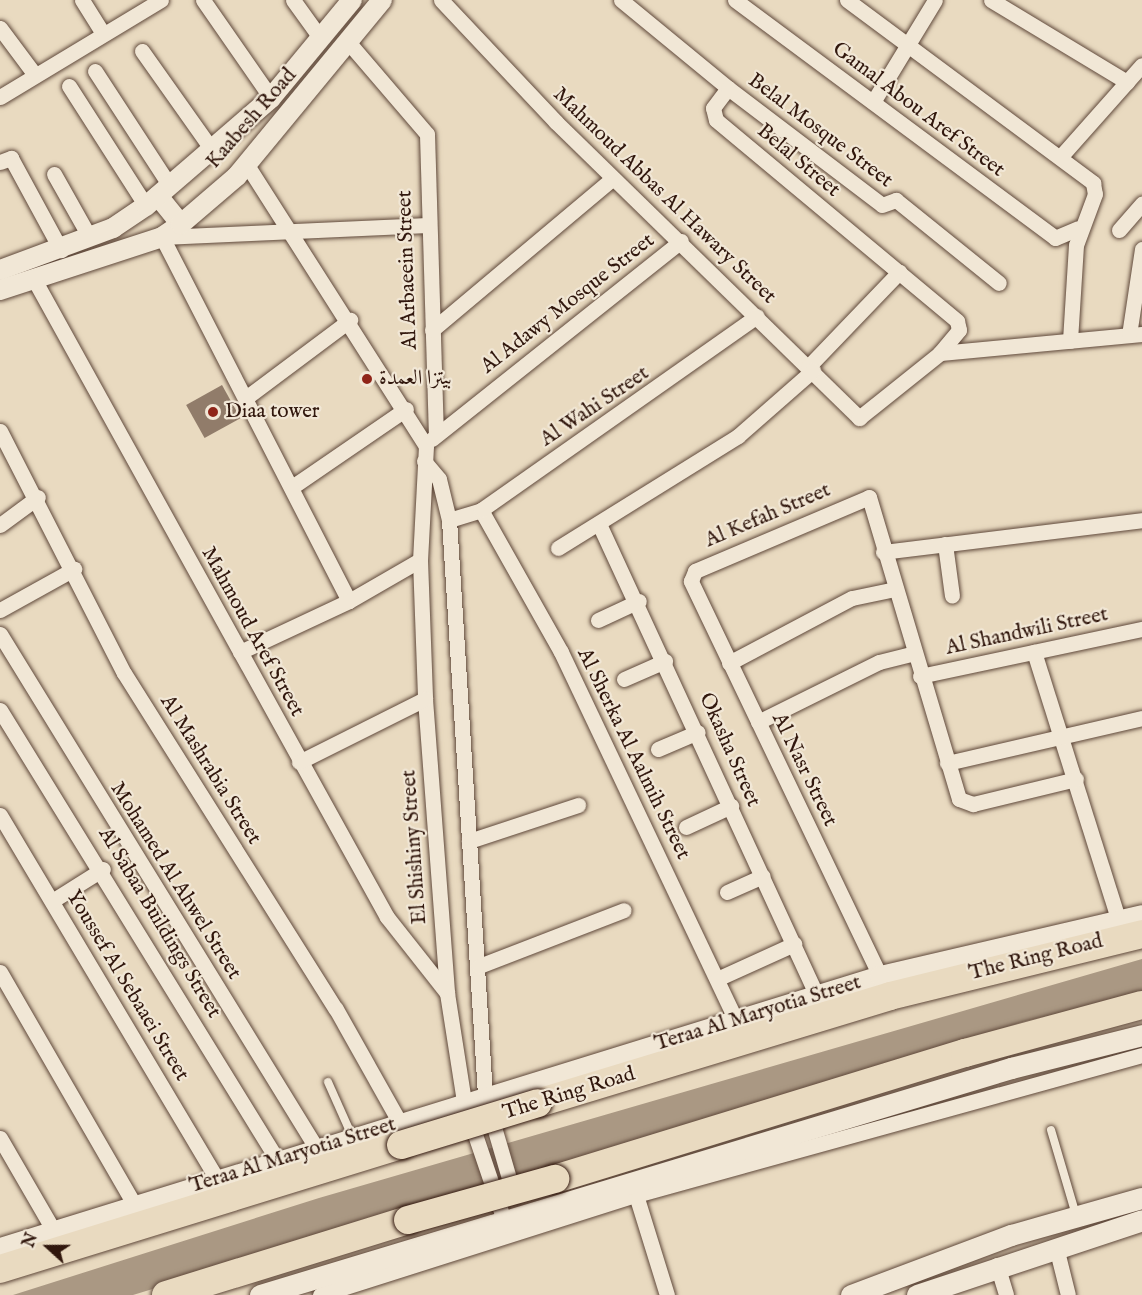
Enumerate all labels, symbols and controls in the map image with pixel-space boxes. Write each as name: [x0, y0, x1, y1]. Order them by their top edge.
street label: Gamal Abou Aref Street: [827, 37, 1009, 183]
street label: Kaabesh Road: [202, 64, 302, 174]
street label: Belal Mosque Street: [743, 68, 897, 194]
street label: Mahmoud Abbas Al Hawary Street: [547, 82, 781, 310]
street label: Belal Street: [751, 119, 845, 203]
street label: Al Arbaeein Street: [393, 190, 423, 350]
street label: Al Adawy Mosque Street: [476, 228, 660, 380]
street label: Al Wahi Street: [536, 361, 654, 453]
place label: بيتزا العمدة: [379, 366, 452, 392]
marker: بيتزا العمدة: [360, 372, 374, 386]
place label: Diaa tower: [225, 399, 320, 425]
marker: Diaa tower: [206, 405, 220, 419]
street label: Al Kefah Street: [701, 478, 835, 554]
street label: Mahmoud Aref Street: [195, 543, 309, 721]
street label: Al Shandwili Street: [944, 602, 1110, 662]
street label: Al Sherka Al Aalmih Street: [571, 644, 695, 864]
street label: Okasha Street: [693, 689, 765, 811]
street label: Al Mashrabia Street: [154, 691, 266, 849]
street label: Al Nasr Street: [766, 709, 842, 831]
street label: El Shishiny Street: [397, 769, 433, 925]
street label: Mohamed Al Ahwel Street: [104, 778, 246, 984]
street label: Al Sabaa Buildings Street: [92, 823, 226, 1023]
street label: Youssef Al Sebaaei Street: [60, 886, 194, 1086]
street label: The Ring Road: [967, 929, 1105, 987]
street label: Teraa Al Maryotia Street: [652, 971, 864, 1057]
street label: The Ring Road: [500, 1062, 638, 1126]
street label: Teraa Al Maryotia Street: [187, 1113, 399, 1199]
north arrow: [18, 1217, 78, 1277]
text: N: [19, 1231, 43, 1251]

